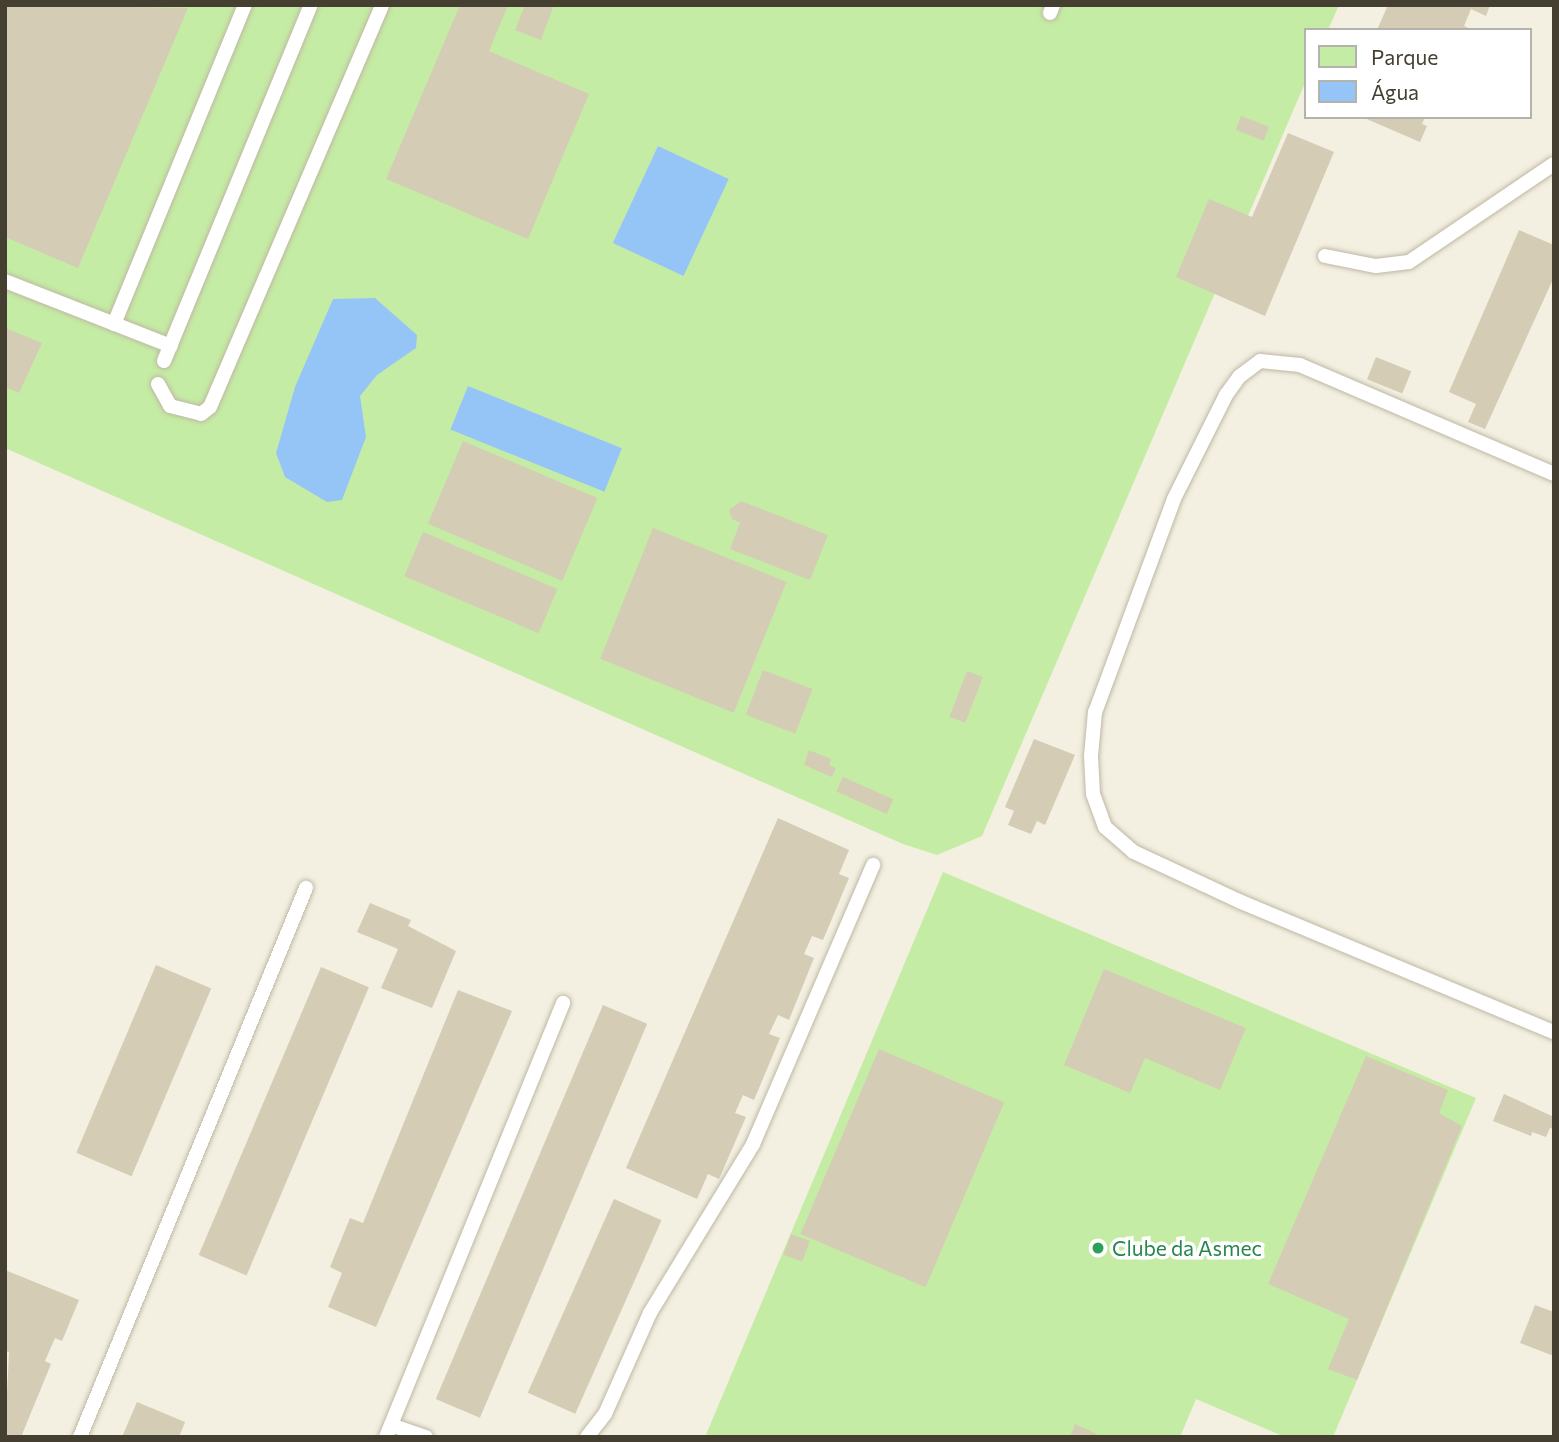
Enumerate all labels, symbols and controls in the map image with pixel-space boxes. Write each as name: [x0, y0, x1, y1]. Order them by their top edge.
legend: [1304, 28, 1531, 119]
text: Parque: [1371, 44, 1438, 69]
text: Água: [1371, 79, 1419, 104]
place label: Clube da Asmec: [1112, 1235, 1262, 1261]
marker: Clube da Asmec: [1090, 1240, 1106, 1256]

